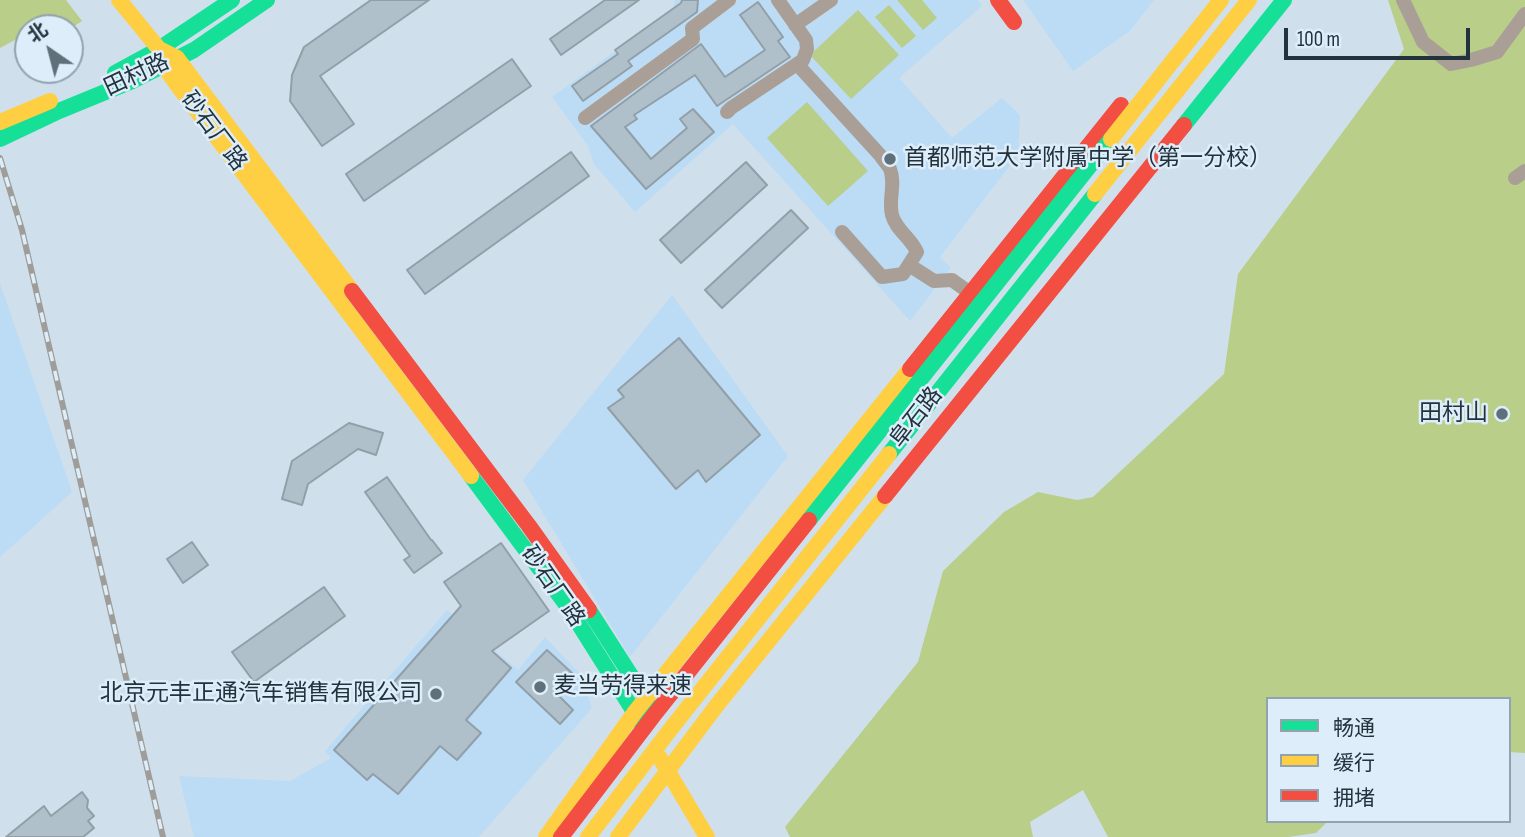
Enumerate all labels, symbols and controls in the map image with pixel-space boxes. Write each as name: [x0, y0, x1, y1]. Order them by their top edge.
north arrow: [14, 14, 84, 84]
scale bar: [1287, 14, 1472, 58]
text: 北: [23, 18, 52, 48]
text: 100 m: [1297, 27, 1340, 52]
street label: 田村路: [100, 49, 174, 103]
street label: 砂石厂路: [174, 87, 252, 177]
place label: 首都师范大学附属中学（第一分校）: [904, 145, 1272, 173]
marker: 首都师范大学附属中学（第一分校）: [882, 151, 898, 167]
street label: 阜石路: [885, 382, 949, 454]
place label: 田村山: [1419, 400, 1488, 428]
marker: 田村山: [1494, 406, 1510, 422]
street label: 砂石厂路: [514, 541, 590, 633]
place label: 麦当劳得来速: [554, 673, 692, 701]
marker: 麦当劳得来速: [532, 679, 548, 695]
place label: 北京元丰正通汽车销售有限公司: [100, 680, 422, 708]
marker: 北京元丰正通汽车销售有限公司: [428, 686, 444, 702]
legend: [1266, 697, 1511, 823]
text: 畅通: [1333, 716, 1375, 741]
text: 缓行: [1333, 751, 1375, 776]
text: 拥堵: [1333, 786, 1375, 811]

